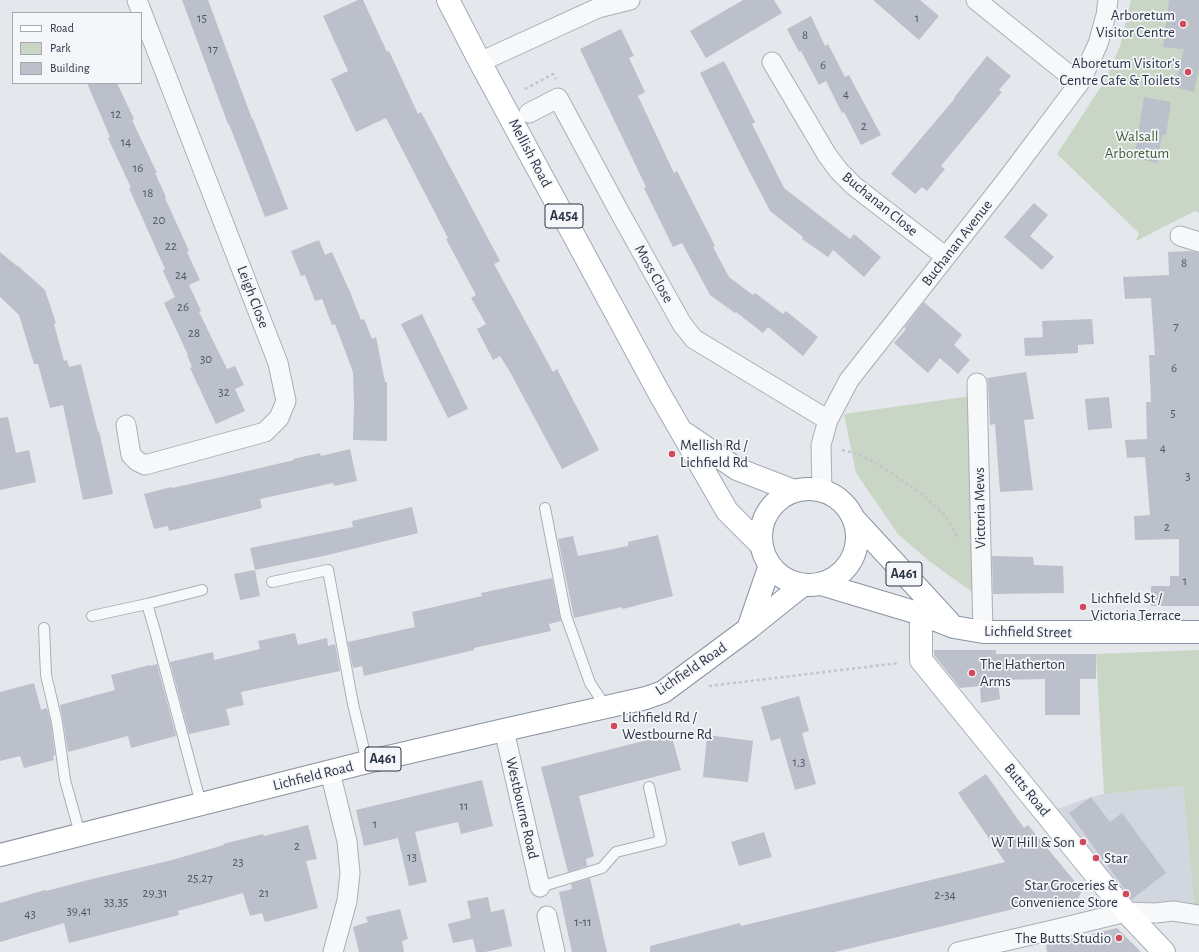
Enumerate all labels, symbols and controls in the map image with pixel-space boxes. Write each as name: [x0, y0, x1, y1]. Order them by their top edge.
place label: Arboretum Visitor Centre: [1096, 6, 1175, 41]
house number: 15: [197, 10, 207, 26]
house number: 1: [915, 10, 919, 26]
legend: [12, 12, 142, 84]
marker: Arboretum Visitor Centre: [1178, 19, 1188, 29]
text: Road: [50, 22, 74, 34]
house number: 8: [802, 27, 808, 43]
house number: 17: [208, 41, 218, 57]
text: Park: [50, 42, 71, 54]
place label: Aboretum Visitor's Centre Cafe & Toilets: [1059, 54, 1180, 89]
house number: 6: [820, 57, 826, 73]
text: Building: [50, 62, 90, 74]
marker: Aboretum Visitor's Centre Cafe & Toilets: [1183, 67, 1193, 77]
house number: 4: [843, 86, 849, 102]
house number: 12: [111, 106, 121, 122]
street label: Mellish Road: [504, 116, 556, 190]
house number: 2: [861, 118, 867, 134]
park label: Walsall Arboretum: [1105, 127, 1169, 162]
house number: 14: [121, 134, 131, 150]
house number: 16: [133, 160, 143, 176]
street label: Buchanan Close: [839, 168, 921, 240]
house number: 18: [143, 185, 153, 201]
street label: Buchanan Avenue: [918, 196, 996, 290]
road number: A454: [545, 204, 583, 228]
house number: 20: [153, 212, 165, 228]
house number: 22: [165, 238, 177, 254]
street label: Moss Close: [631, 242, 677, 306]
house number: 8: [1181, 255, 1187, 271]
street label: Leigh Close: [233, 263, 273, 331]
house number: 24: [175, 267, 187, 283]
house number: 26: [177, 299, 189, 315]
house number: 7: [1173, 318, 1179, 334]
house number: 28: [188, 325, 200, 341]
house number: 30: [200, 351, 212, 367]
house number: 6: [1171, 360, 1177, 376]
house number: 32: [218, 384, 230, 400]
house number: 5: [1170, 405, 1176, 421]
place label: Mellish Rd / Lichfield Rd: [680, 436, 748, 471]
house number: 4: [1160, 440, 1166, 456]
marker: Mellish Rd / Lichfield Rd: [667, 449, 677, 459]
street label: Victoria Mews: [970, 467, 990, 549]
house number: 3: [1185, 468, 1191, 484]
house number: 2: [1164, 519, 1170, 535]
road number: A461: [886, 562, 922, 586]
house number: 1: [1183, 573, 1187, 589]
place label: Lichfield St / Victoria Terrace: [1091, 589, 1181, 624]
marker: Lichfield St / Victoria Terrace: [1078, 602, 1088, 612]
street label: Lichfield Street: [984, 622, 1072, 642]
street label: Lichfield Road: [652, 639, 730, 699]
place label: The Hatherton Arms: [980, 655, 1065, 690]
marker: The Hatherton Arms: [967, 668, 977, 678]
place label: Lichfield Rd / Westbourne Rd: [622, 708, 712, 743]
marker: Lichfield Rd / Westbourne Rd: [609, 721, 619, 731]
road number: A461: [365, 747, 401, 771]
house number: 1,3: [793, 754, 805, 770]
street label: Westbourne Road: [501, 755, 543, 861]
street label: Lichfield Road: [271, 757, 355, 795]
street label: Butts Road: [1000, 760, 1054, 820]
house number: 11: [460, 798, 468, 814]
house number: 1: [373, 816, 377, 832]
place label: W T Hill & Son: [991, 833, 1075, 851]
marker: W T Hill & Son: [1078, 837, 1088, 847]
house number: 2: [294, 838, 300, 854]
house number: 13: [407, 849, 417, 865]
place label: Star: [1104, 849, 1127, 867]
marker: Star: [1091, 853, 1101, 863]
house number: 23: [232, 854, 244, 870]
house number: 25,27: [187, 870, 213, 886]
place label: Star Groceries & Convenience Store: [1011, 876, 1118, 911]
house number: 29,31: [143, 885, 167, 901]
house number: 21: [259, 885, 269, 901]
house number: 2-34: [934, 887, 956, 903]
marker: Star Groceries & Convenience Store: [1121, 889, 1131, 899]
house number: 33,35: [104, 894, 128, 910]
house number: 39,41: [66, 903, 92, 919]
house number: 43: [24, 906, 36, 922]
house number: 1-11: [574, 914, 592, 930]
place label: The Butts Studio: [1015, 929, 1111, 947]
marker: The Butts Studio: [1114, 933, 1124, 943]

